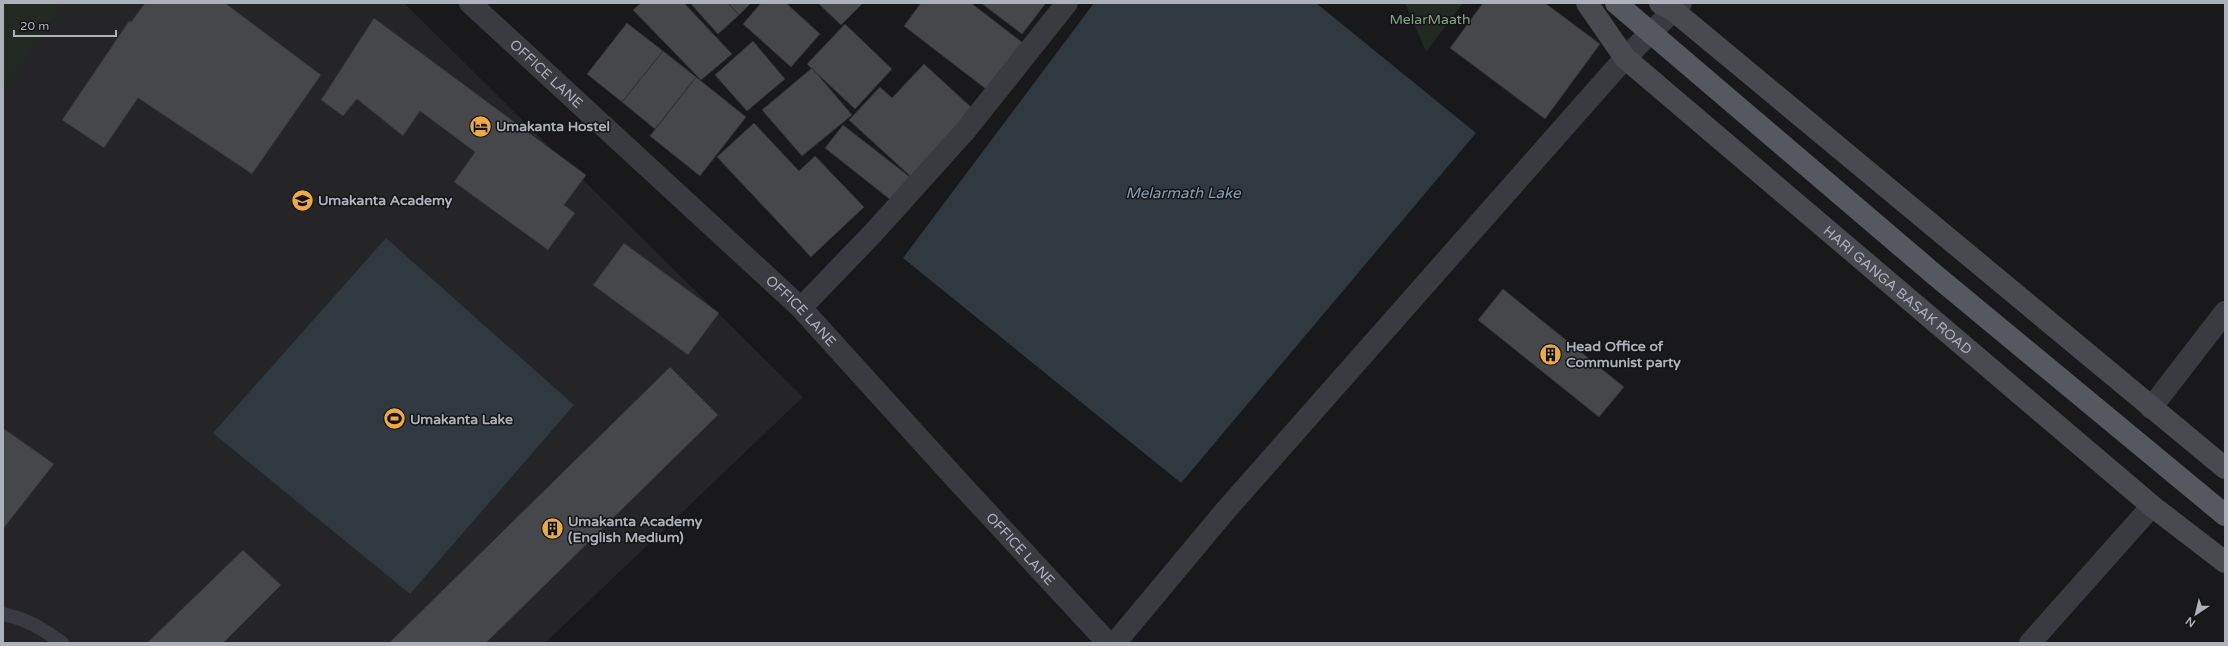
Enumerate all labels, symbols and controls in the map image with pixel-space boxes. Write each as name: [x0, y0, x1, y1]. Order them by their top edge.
park label: MelarMaath: [1390, 11, 1470, 28]
scale bar: [14, 12, 116, 38]
text: 20 m: [20, 19, 49, 33]
street label: OFFICE LANE: [506, 36, 586, 112]
hotel icon: Umakanta Hostel: [467, 113, 493, 139]
place label: Umakanta Hostel: [496, 118, 610, 135]
water label: Melarmath Lake: [1125, 184, 1242, 202]
school or university icon: Umakanta Academy: [290, 187, 316, 213]
place label: Umakanta Academy: [318, 192, 453, 209]
street label: HARI GANGA BASAK ROAD: [1820, 222, 1975, 358]
street label: OFFICE LANE: [762, 272, 840, 350]
place label: Head Office of Communist party: [1566, 338, 1681, 371]
building icon: Head Office of Communist party: [1538, 341, 1564, 367]
sports icon: Umakanta Lake: [381, 406, 407, 432]
place label: Umakanta Lake: [410, 411, 513, 428]
street label: OFFICE LANE: [982, 509, 1058, 589]
place label: Umakanta Academy (English Medium): [568, 513, 703, 546]
building icon: Umakanta Academy (English Medium): [540, 516, 566, 542]
north arrow: [2176, 594, 2216, 634]
text: N: [2183, 614, 2198, 630]

